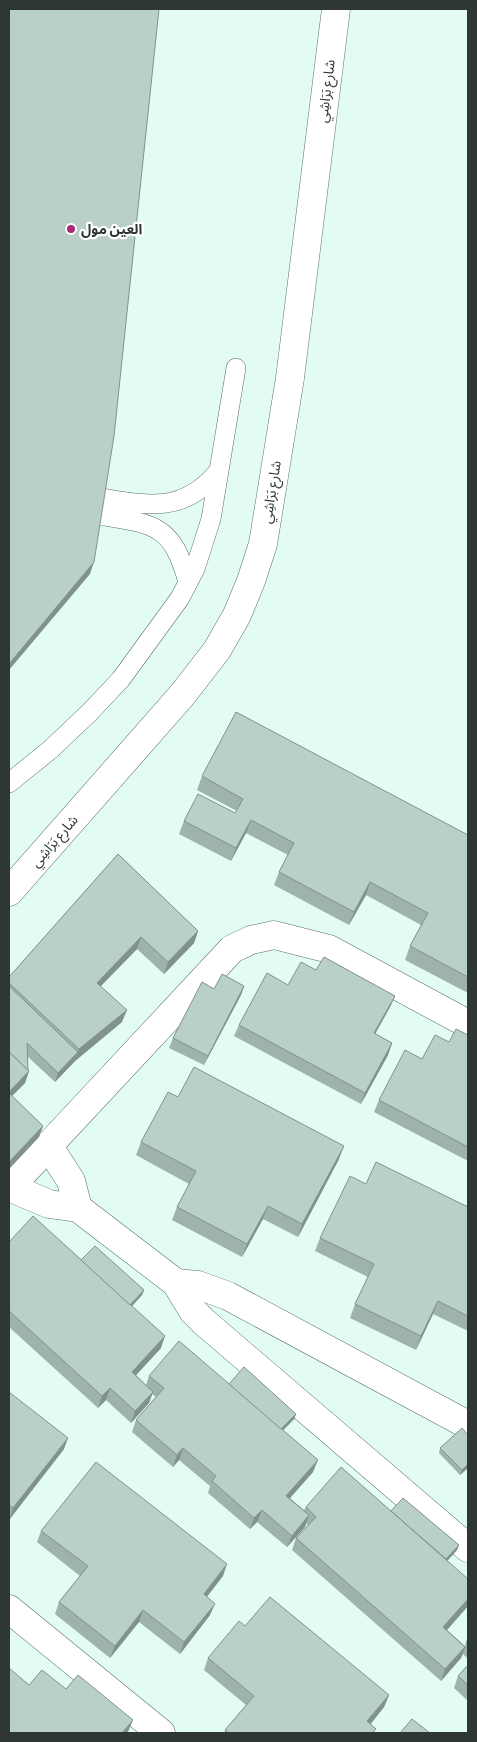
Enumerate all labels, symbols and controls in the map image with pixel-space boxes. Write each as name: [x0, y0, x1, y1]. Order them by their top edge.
street label: شارع بَرَاشِي: [313, 58, 341, 124]
place label: العين مول: [81, 220, 142, 238]
marker: العين مول: [65, 223, 77, 235]
street label: شارع بَرَاشِي: [257, 459, 287, 525]
street label: شارع بَرَاشِي: [26, 811, 83, 872]

